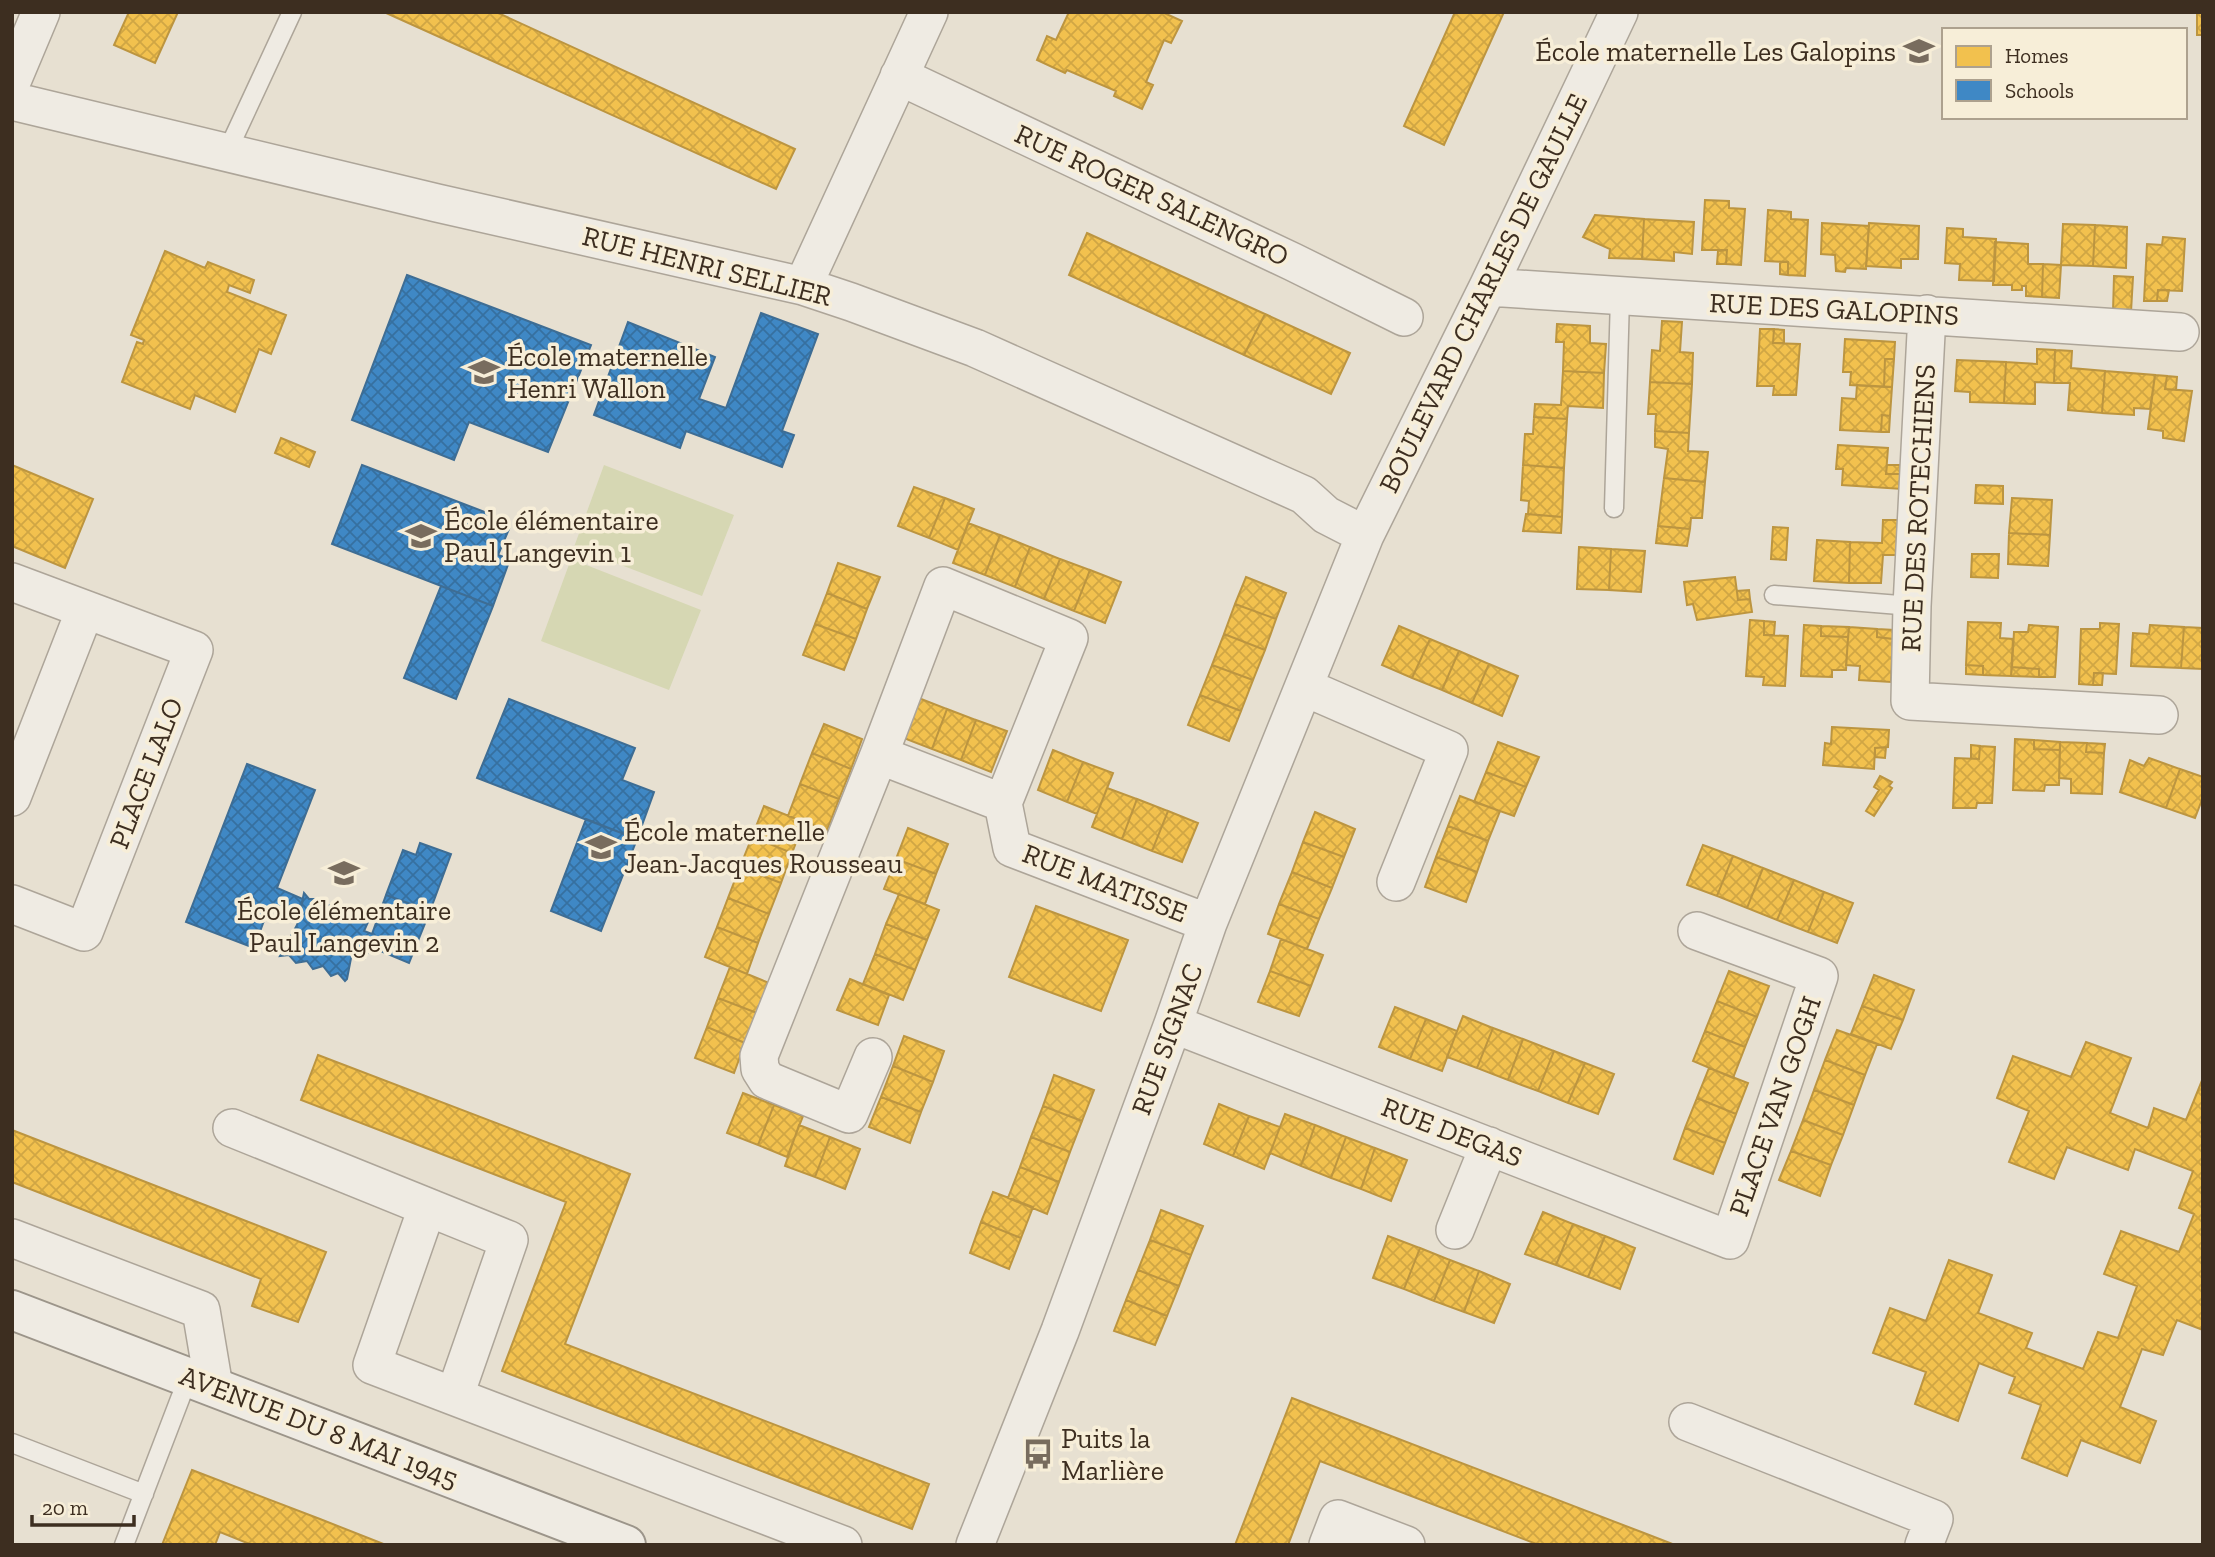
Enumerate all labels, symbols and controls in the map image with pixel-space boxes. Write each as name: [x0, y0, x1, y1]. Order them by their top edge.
legend: [1942, 28, 2187, 119]
school or university icon: École maternelle Les Galopins: [1902, 34, 1936, 68]
place label: École maternelle Les Galopins: [1535, 35, 1896, 68]
text: Homes: [2005, 43, 2068, 68]
text: Schools: [2005, 78, 2074, 103]
street label: BOULEVARD CHARLES DE GAULLE: [1372, 88, 1594, 498]
street label: RUE ROGER SALENGRO: [1010, 117, 1294, 273]
street label: RUE HENRI SELLIER: [579, 219, 835, 313]
street label: RUE DES GALOPINS: [1708, 286, 1960, 332]
place label: École maternelle Henri Wallon: [507, 340, 708, 405]
school or university icon: École maternelle Henri Wallon: [467, 355, 501, 389]
street label: RUE DES ROTECHIENS: [1894, 363, 1942, 653]
place label: École élémentaire Paul Langevin 1: [444, 504, 659, 569]
school or university icon: École élémentaire Paul Langevin 1: [404, 519, 438, 553]
street label: PLACE LALO: [102, 693, 190, 853]
place label: École maternelle Jean-Jacques Rousseau: [624, 815, 903, 880]
school or university icon: École maternelle Jean-Jacques Rousseau: [584, 830, 618, 864]
street label: RUE MATISSE: [1018, 836, 1192, 930]
school or university icon: École élémentaire Paul Langevin 2: [327, 856, 361, 890]
place label: École élémentaire Paul Langevin 2: [237, 894, 451, 959]
street label: RUE SIGNAC: [1124, 959, 1210, 1119]
street label: PLACE VAN GOGH: [1722, 992, 1828, 1220]
street label: RUE DEGAS: [1377, 1090, 1527, 1174]
street label: AVENUE DU 8 MAI 1945: [175, 1359, 463, 1495]
place label: Puits la Marlière: [1061, 1422, 1164, 1487]
bus stop icon: Puits la Marlière: [1021, 1437, 1055, 1471]
scale bar: [32, 1484, 133, 1528]
text: 20 m: [42, 1495, 88, 1520]

